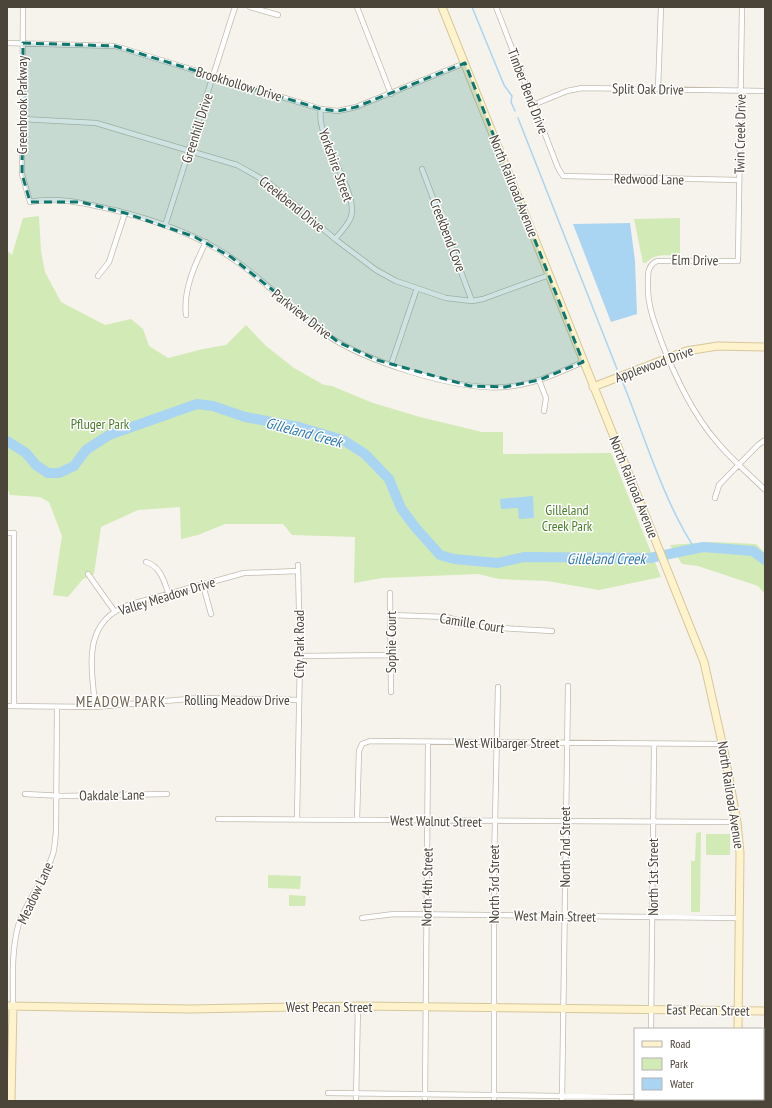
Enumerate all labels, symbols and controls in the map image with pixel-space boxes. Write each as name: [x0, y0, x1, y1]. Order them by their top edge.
street label: Timber Bend Drive: [503, 46, 553, 136]
street label: Greenbrook Parkway: [13, 55, 31, 154]
street label: Brookhollow Drive: [194, 62, 284, 106]
street label: Split Oak Drive: [612, 79, 684, 99]
street label: Greenhill Drive: [177, 91, 217, 165]
street label: Twin Creek Drive: [730, 94, 750, 174]
street label: Yorkshire Street: [315, 126, 358, 204]
street label: North Railroad Avenue: [485, 132, 543, 240]
street label: Redwood Lane: [614, 169, 685, 189]
street label: Creekbend Drive: [255, 172, 329, 236]
street label: Creekbend Cove: [426, 196, 470, 274]
street label: Elm Drive: [671, 251, 719, 269]
street label: Parkview Drive: [268, 285, 336, 343]
street label: Applewood Drive: [612, 341, 696, 387]
water label: Gilleland Creek: [264, 413, 346, 452]
park label: Pfluger Park: [71, 415, 130, 433]
street label: North Railroad Avenue: [605, 433, 663, 541]
park label: Gilleland Creek Park: [542, 501, 593, 535]
water label: Gilleland Creek: [567, 549, 647, 568]
street label: Valley Meadow Drive: [116, 573, 218, 620]
street label: Camille Court: [438, 609, 506, 637]
street label: City Park Road: [290, 610, 308, 678]
street label: Sophie Court: [382, 611, 400, 673]
street label: Rolling Meadow Drive: [184, 691, 290, 709]
district label: MEADOW PARK: [76, 692, 166, 711]
street label: West Wilbarger Street: [455, 734, 560, 752]
street label: North Railroad Avenue: [714, 740, 748, 850]
street label: Oakdale Lane: [79, 785, 145, 805]
street label: North 2nd Street: [556, 806, 574, 888]
street label: West Walnut Street: [390, 811, 482, 831]
street label: North 1st Street: [644, 838, 662, 916]
street label: North 3rd Street: [485, 844, 503, 923]
street label: North 4th Street: [417, 847, 437, 927]
street label: Meadow Lane: [13, 859, 57, 927]
street label: West Main Street: [514, 906, 596, 926]
street label: West Pecan Street: [286, 998, 372, 1016]
street label: East Pecan Street: [666, 1000, 750, 1020]
legend: [634, 1028, 764, 1100]
text: Road: [670, 1036, 690, 1051]
text: Park: [670, 1056, 688, 1071]
text: Water: [670, 1076, 695, 1091]

